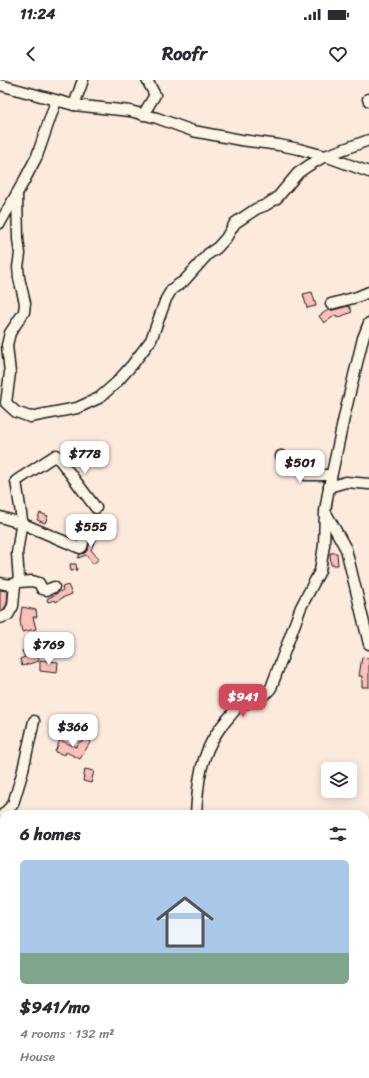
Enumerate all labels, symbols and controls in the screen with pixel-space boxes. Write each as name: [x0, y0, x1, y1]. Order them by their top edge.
text: 11:24: [20, 1, 55, 27]
text: Roofr: [162, 38, 207, 70]
icon: back: [20, 43, 42, 65]
icon: heart: [327, 43, 349, 65]
pin: $778: [61, 441, 109, 475]
text: $778: [69, 442, 101, 465]
pin: $501: [276, 450, 324, 484]
text: $501: [285, 451, 315, 474]
pin: $555: [67, 514, 115, 548]
text: $555: [75, 515, 107, 538]
pin: $769: [25, 632, 73, 666]
text: $769: [33, 633, 65, 656]
pin: $941: [219, 684, 267, 718]
text: $941: [228, 685, 258, 708]
pin: $366: [49, 714, 97, 748]
text: $366: [58, 715, 88, 738]
map controls: [321, 762, 357, 798]
button: layers: [321, 762, 357, 798]
text: 6 homes: [20, 819, 80, 849]
icon: filters: [327, 823, 349, 845]
icon: home: [149, 886, 221, 958]
text: $941/mo: [20, 992, 90, 1022]
text: 4 rooms · 132 m²: [20, 1022, 114, 1045]
text: House: [20, 1045, 55, 1068]

